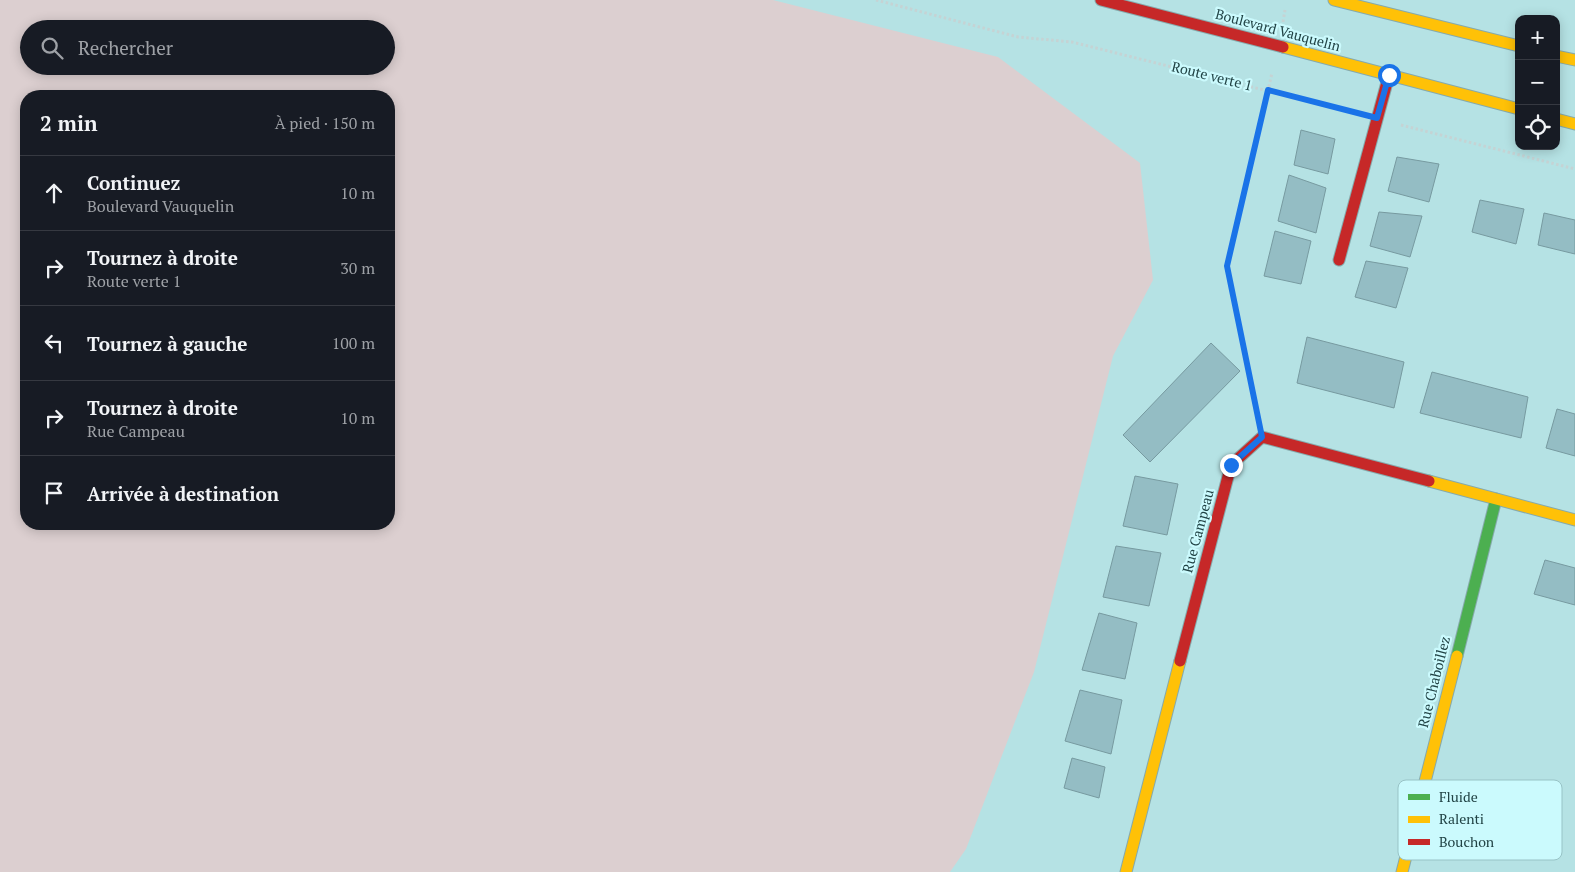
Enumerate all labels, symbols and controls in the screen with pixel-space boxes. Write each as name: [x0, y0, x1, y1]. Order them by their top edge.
street label: Boulevard Vauquelin: [1213, 4, 1343, 56]
map controls: [1515, 15, 1560, 150]
button: +: [1515, 15, 1560, 60]
search box: [20, 20, 395, 75]
icon: search: [38, 34, 66, 62]
text: Rechercher: [78, 35, 173, 60]
street label: Route verte 1: [1170, 56, 1254, 95]
button: −: [1515, 60, 1560, 105]
route start: [1378, 64, 1401, 87]
button: locate: [1515, 105, 1560, 150]
text: 2 min: [40, 109, 97, 137]
text: À pied · 150 m: [275, 112, 375, 134]
text: Continuez: [87, 170, 180, 195]
icon: ahead: [40, 179, 68, 207]
text: 10 m: [340, 182, 375, 204]
text: Boulevard Vauquelin: [87, 195, 234, 217]
text: Tournez à droite: [87, 245, 238, 270]
icon: right: [40, 254, 68, 282]
text: 30 m: [340, 257, 375, 279]
text: Route verte 1: [87, 270, 181, 292]
icon: left: [40, 329, 68, 357]
text: Tournez à gauche: [87, 331, 248, 356]
text: 100 m: [332, 332, 375, 354]
text: Tournez à droite: [87, 395, 238, 420]
icon: right: [40, 404, 68, 432]
text: 10 m: [340, 407, 375, 429]
text: Rue Campeau: [87, 420, 185, 442]
route end: [1220, 454, 1243, 477]
icon: arrive: [40, 479, 68, 507]
text: Arrivée à destination: [87, 481, 279, 506]
street label: Rue Campeau: [1177, 487, 1218, 575]
street label: Rue Chaboillez: [1413, 634, 1454, 730]
legend: [1398, 780, 1562, 860]
text: Fluide: [1439, 787, 1478, 806]
text: Ralenti: [1439, 809, 1484, 828]
text: Bouchon: [1439, 832, 1495, 851]

